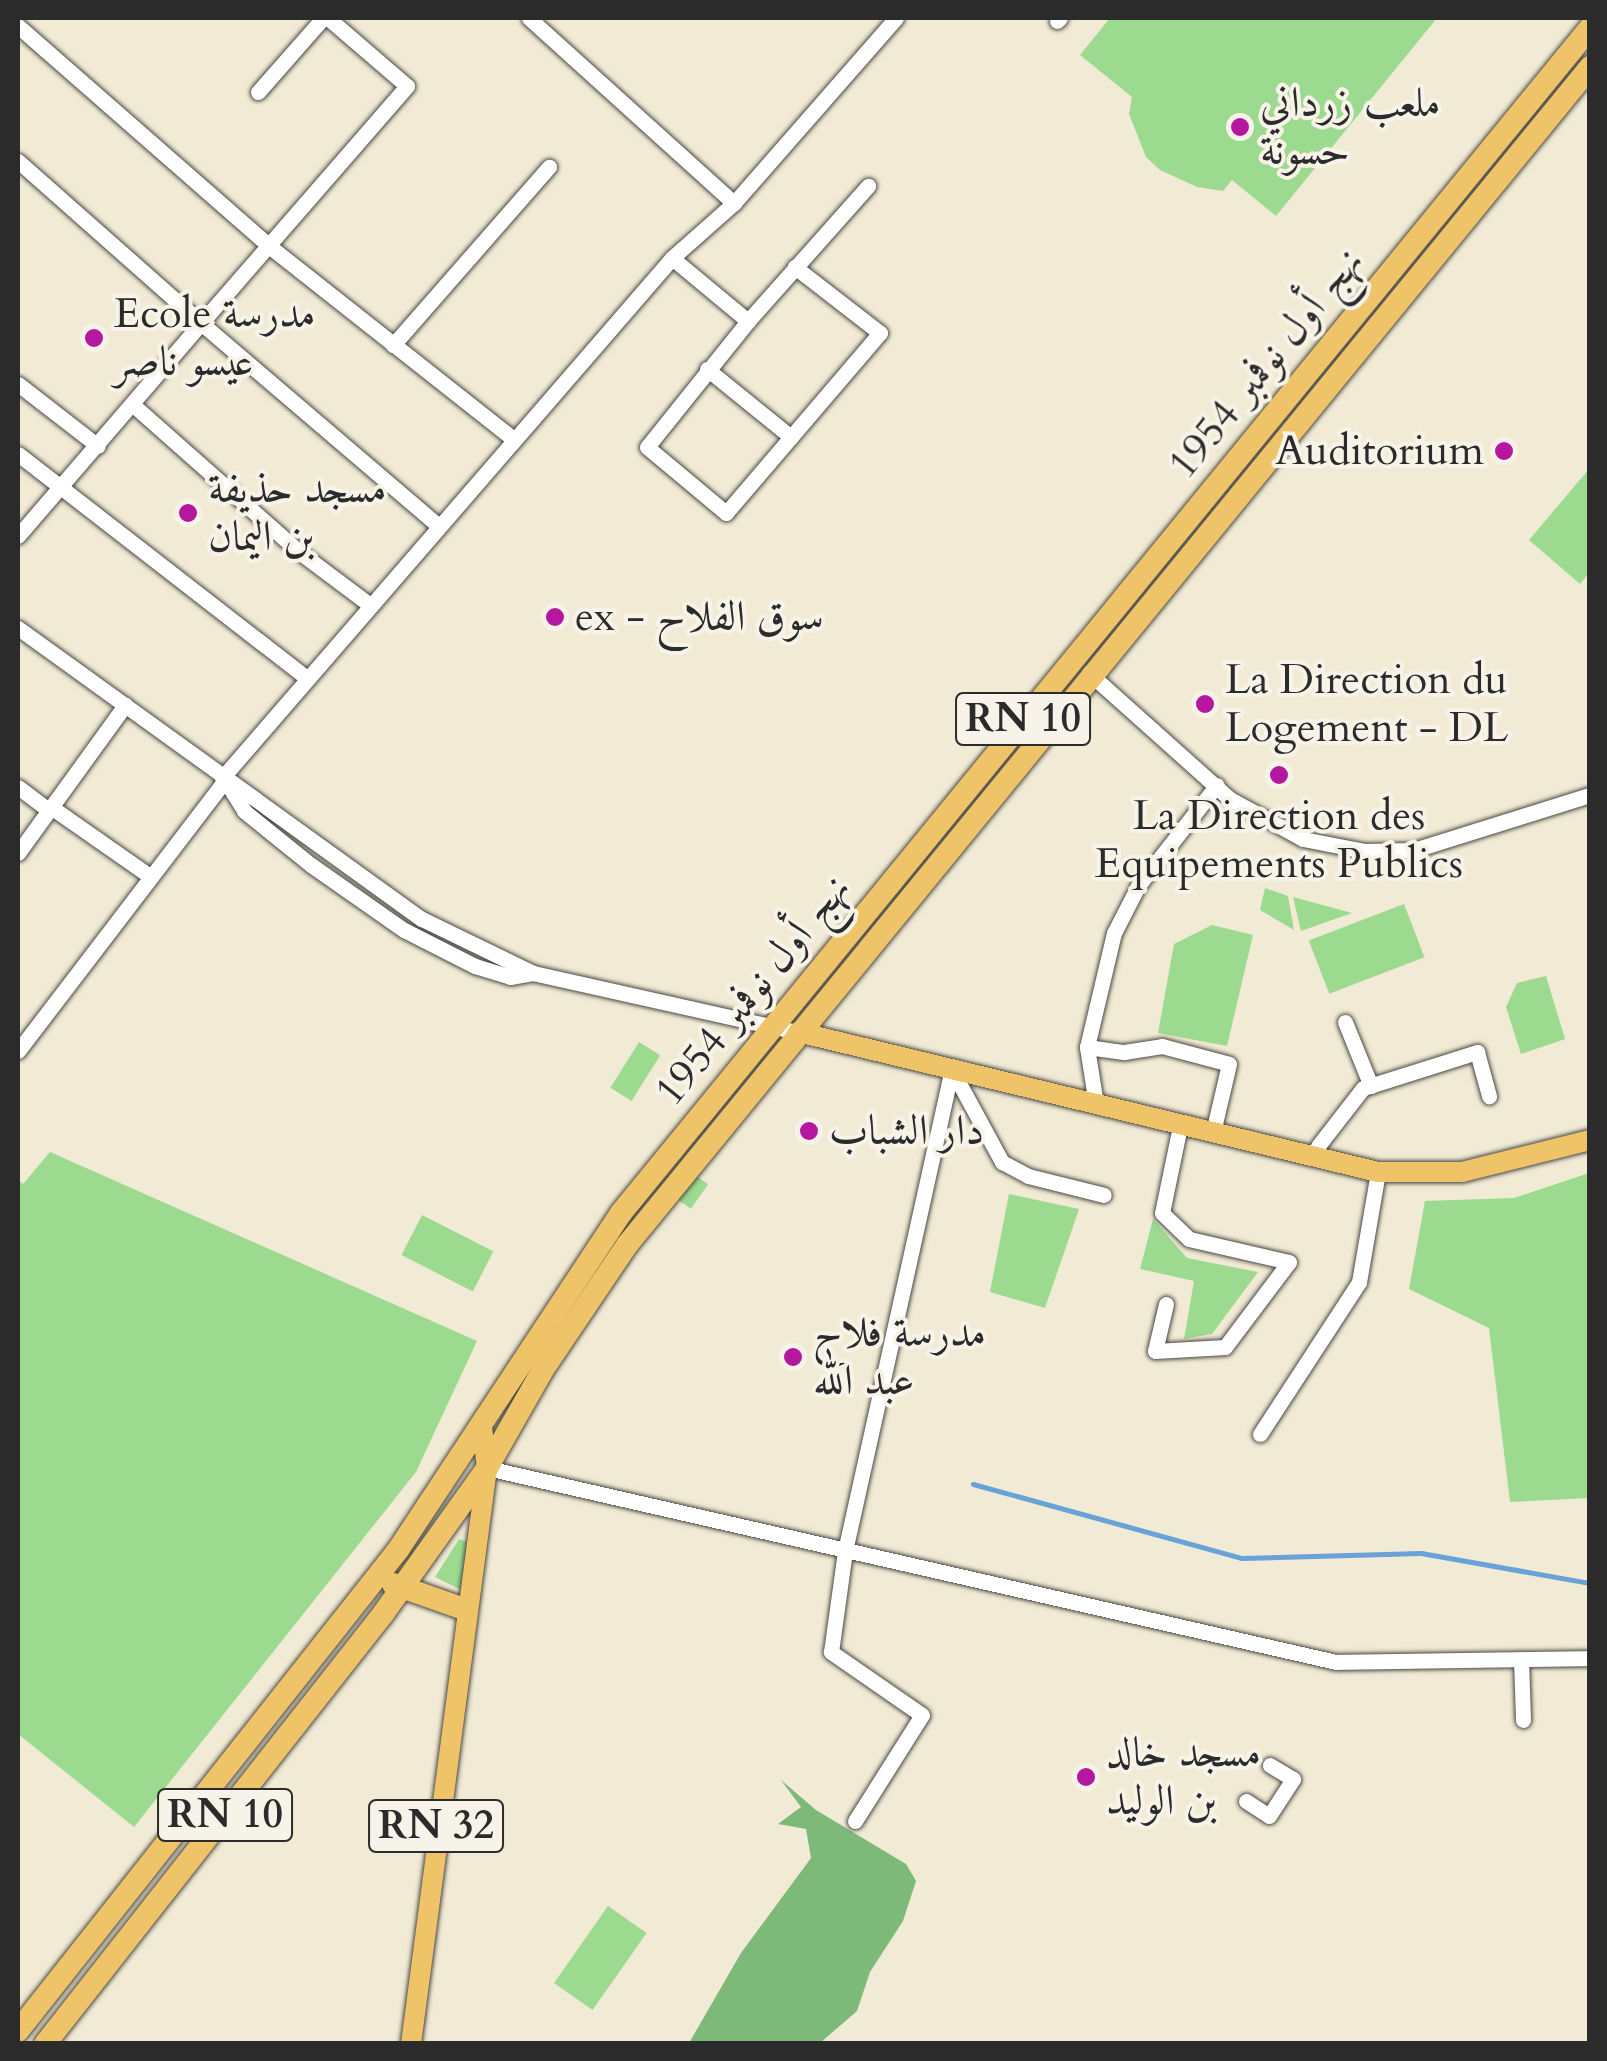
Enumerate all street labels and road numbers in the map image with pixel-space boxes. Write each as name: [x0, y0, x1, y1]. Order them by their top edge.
street label: نهج أول نوفمبر 1954: [1157, 237, 1375, 489]
road number: RN 10: [953, 684, 1093, 754]
street label: نهج أول نوفمبر 1954: [644, 864, 862, 1116]
road number: RN 10: [155, 1780, 295, 1850]
road number: RN 32: [366, 1791, 506, 1861]

